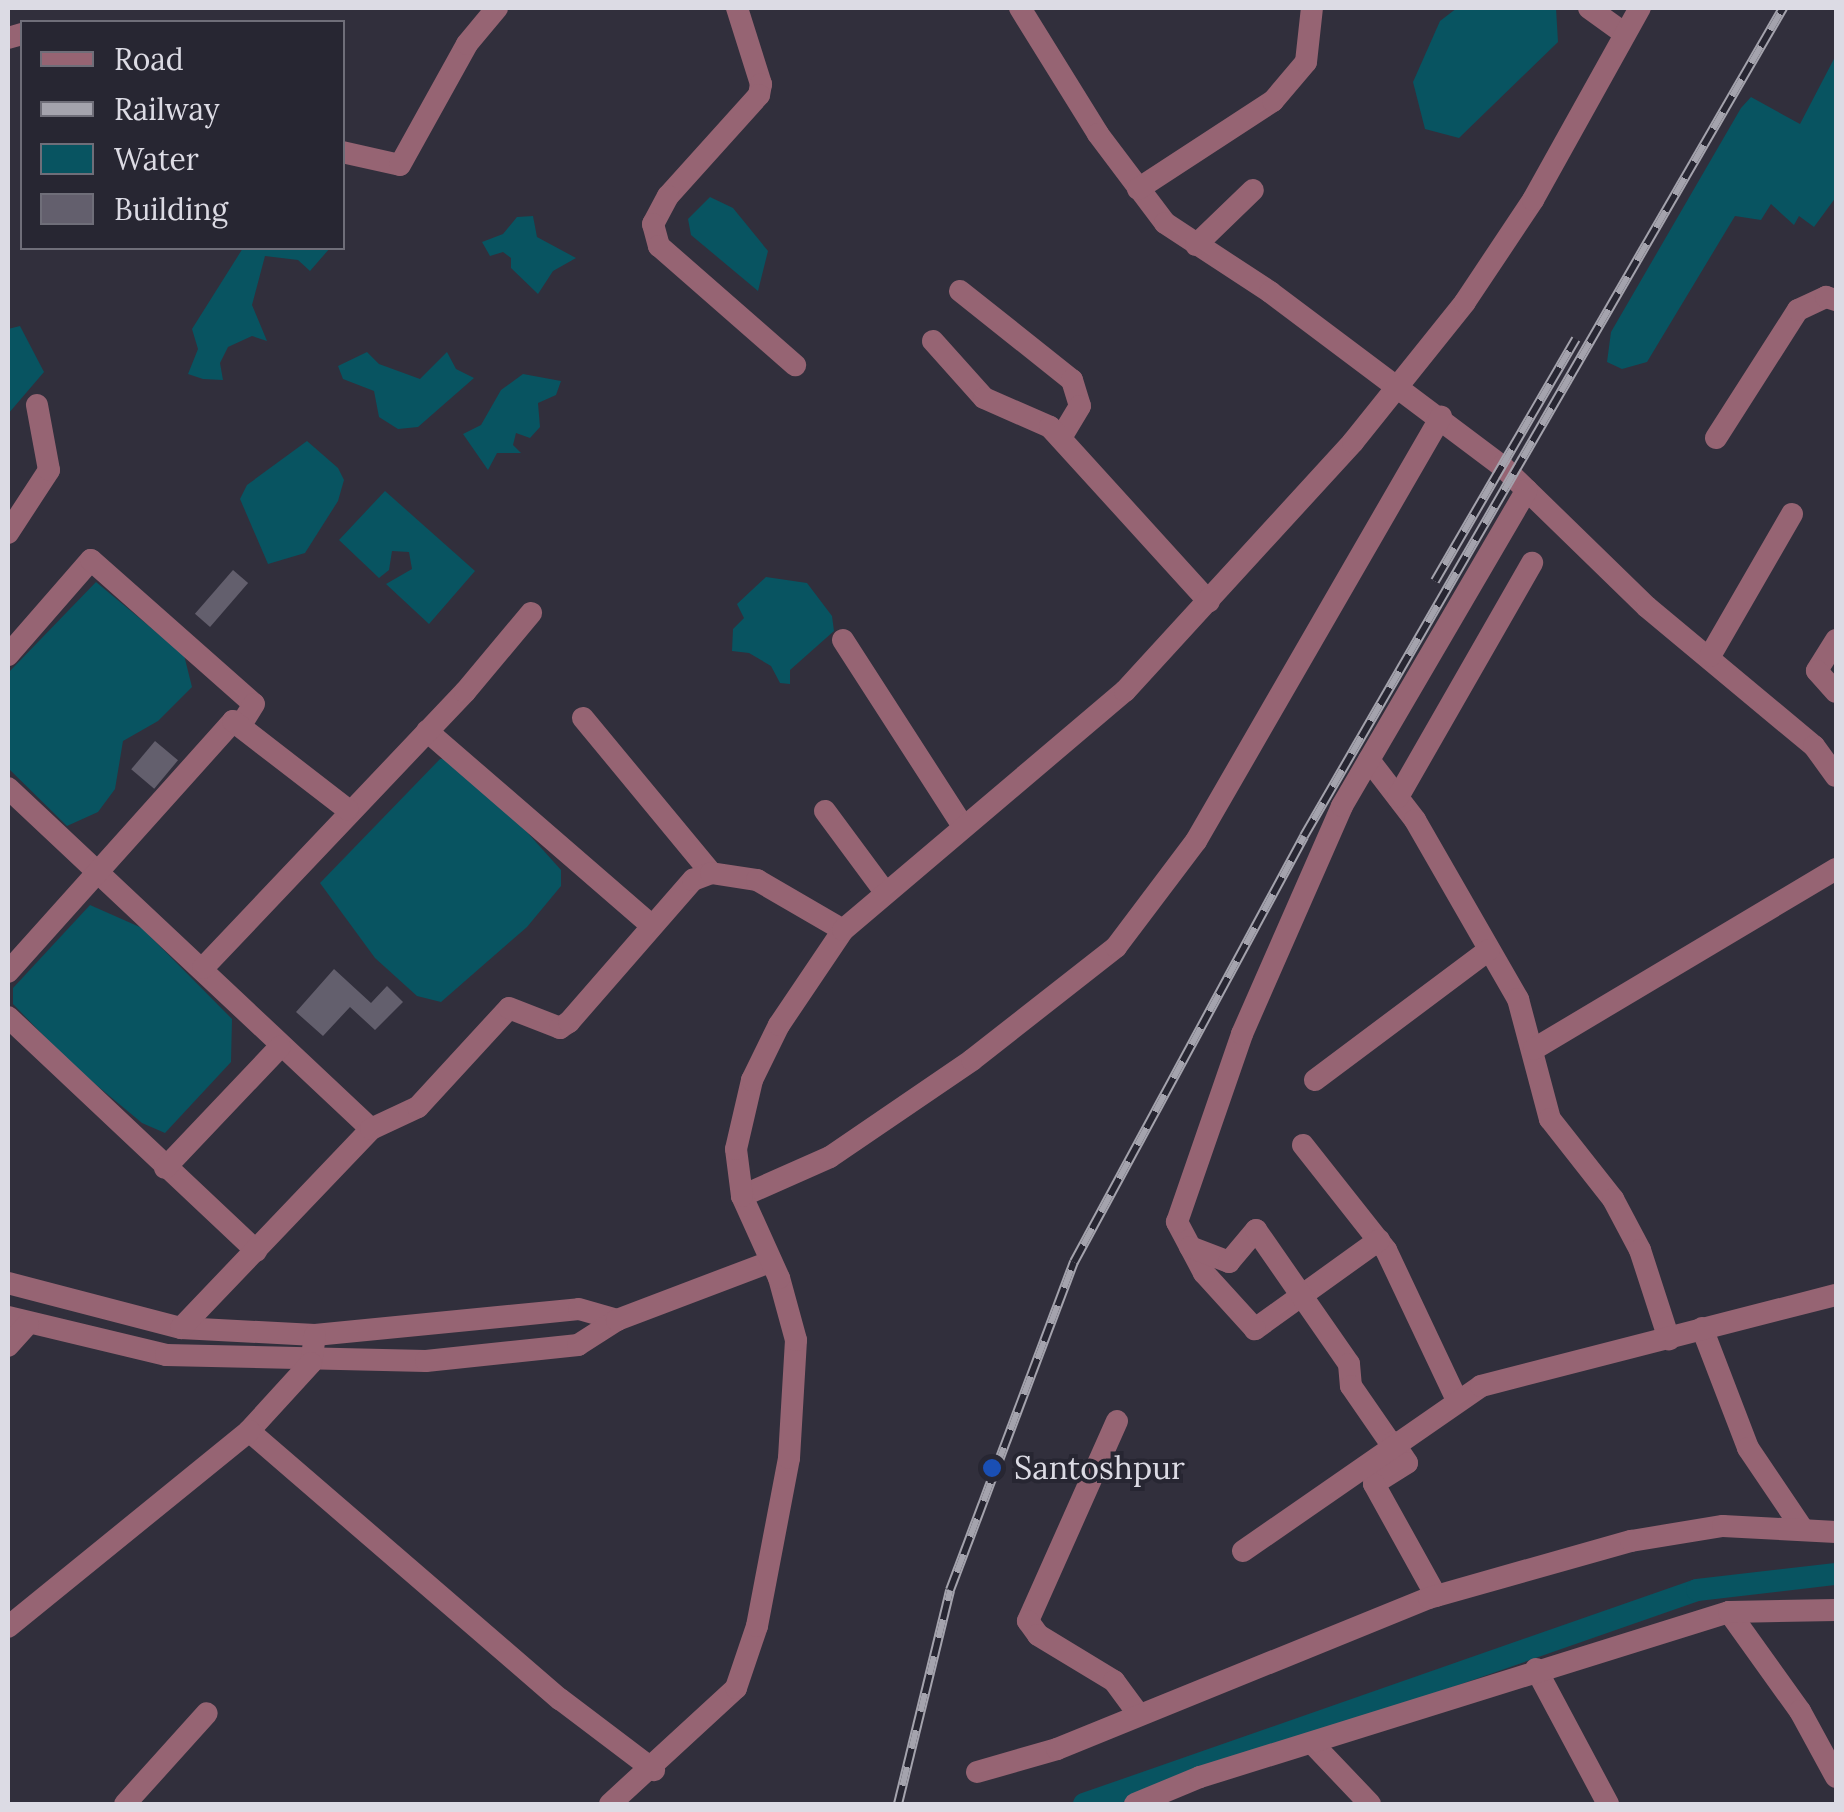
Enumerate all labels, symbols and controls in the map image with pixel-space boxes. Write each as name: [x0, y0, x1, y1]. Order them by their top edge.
legend: [20, 20, 345, 250]
text: Road: [114, 40, 184, 78]
text: Railway: [114, 90, 220, 128]
text: Water: [114, 140, 199, 178]
text: Building: [114, 190, 228, 228]
place label: Santoshpur: [1014, 1449, 1185, 1487]
marker: Santoshpur: [979, 1455, 1005, 1481]

